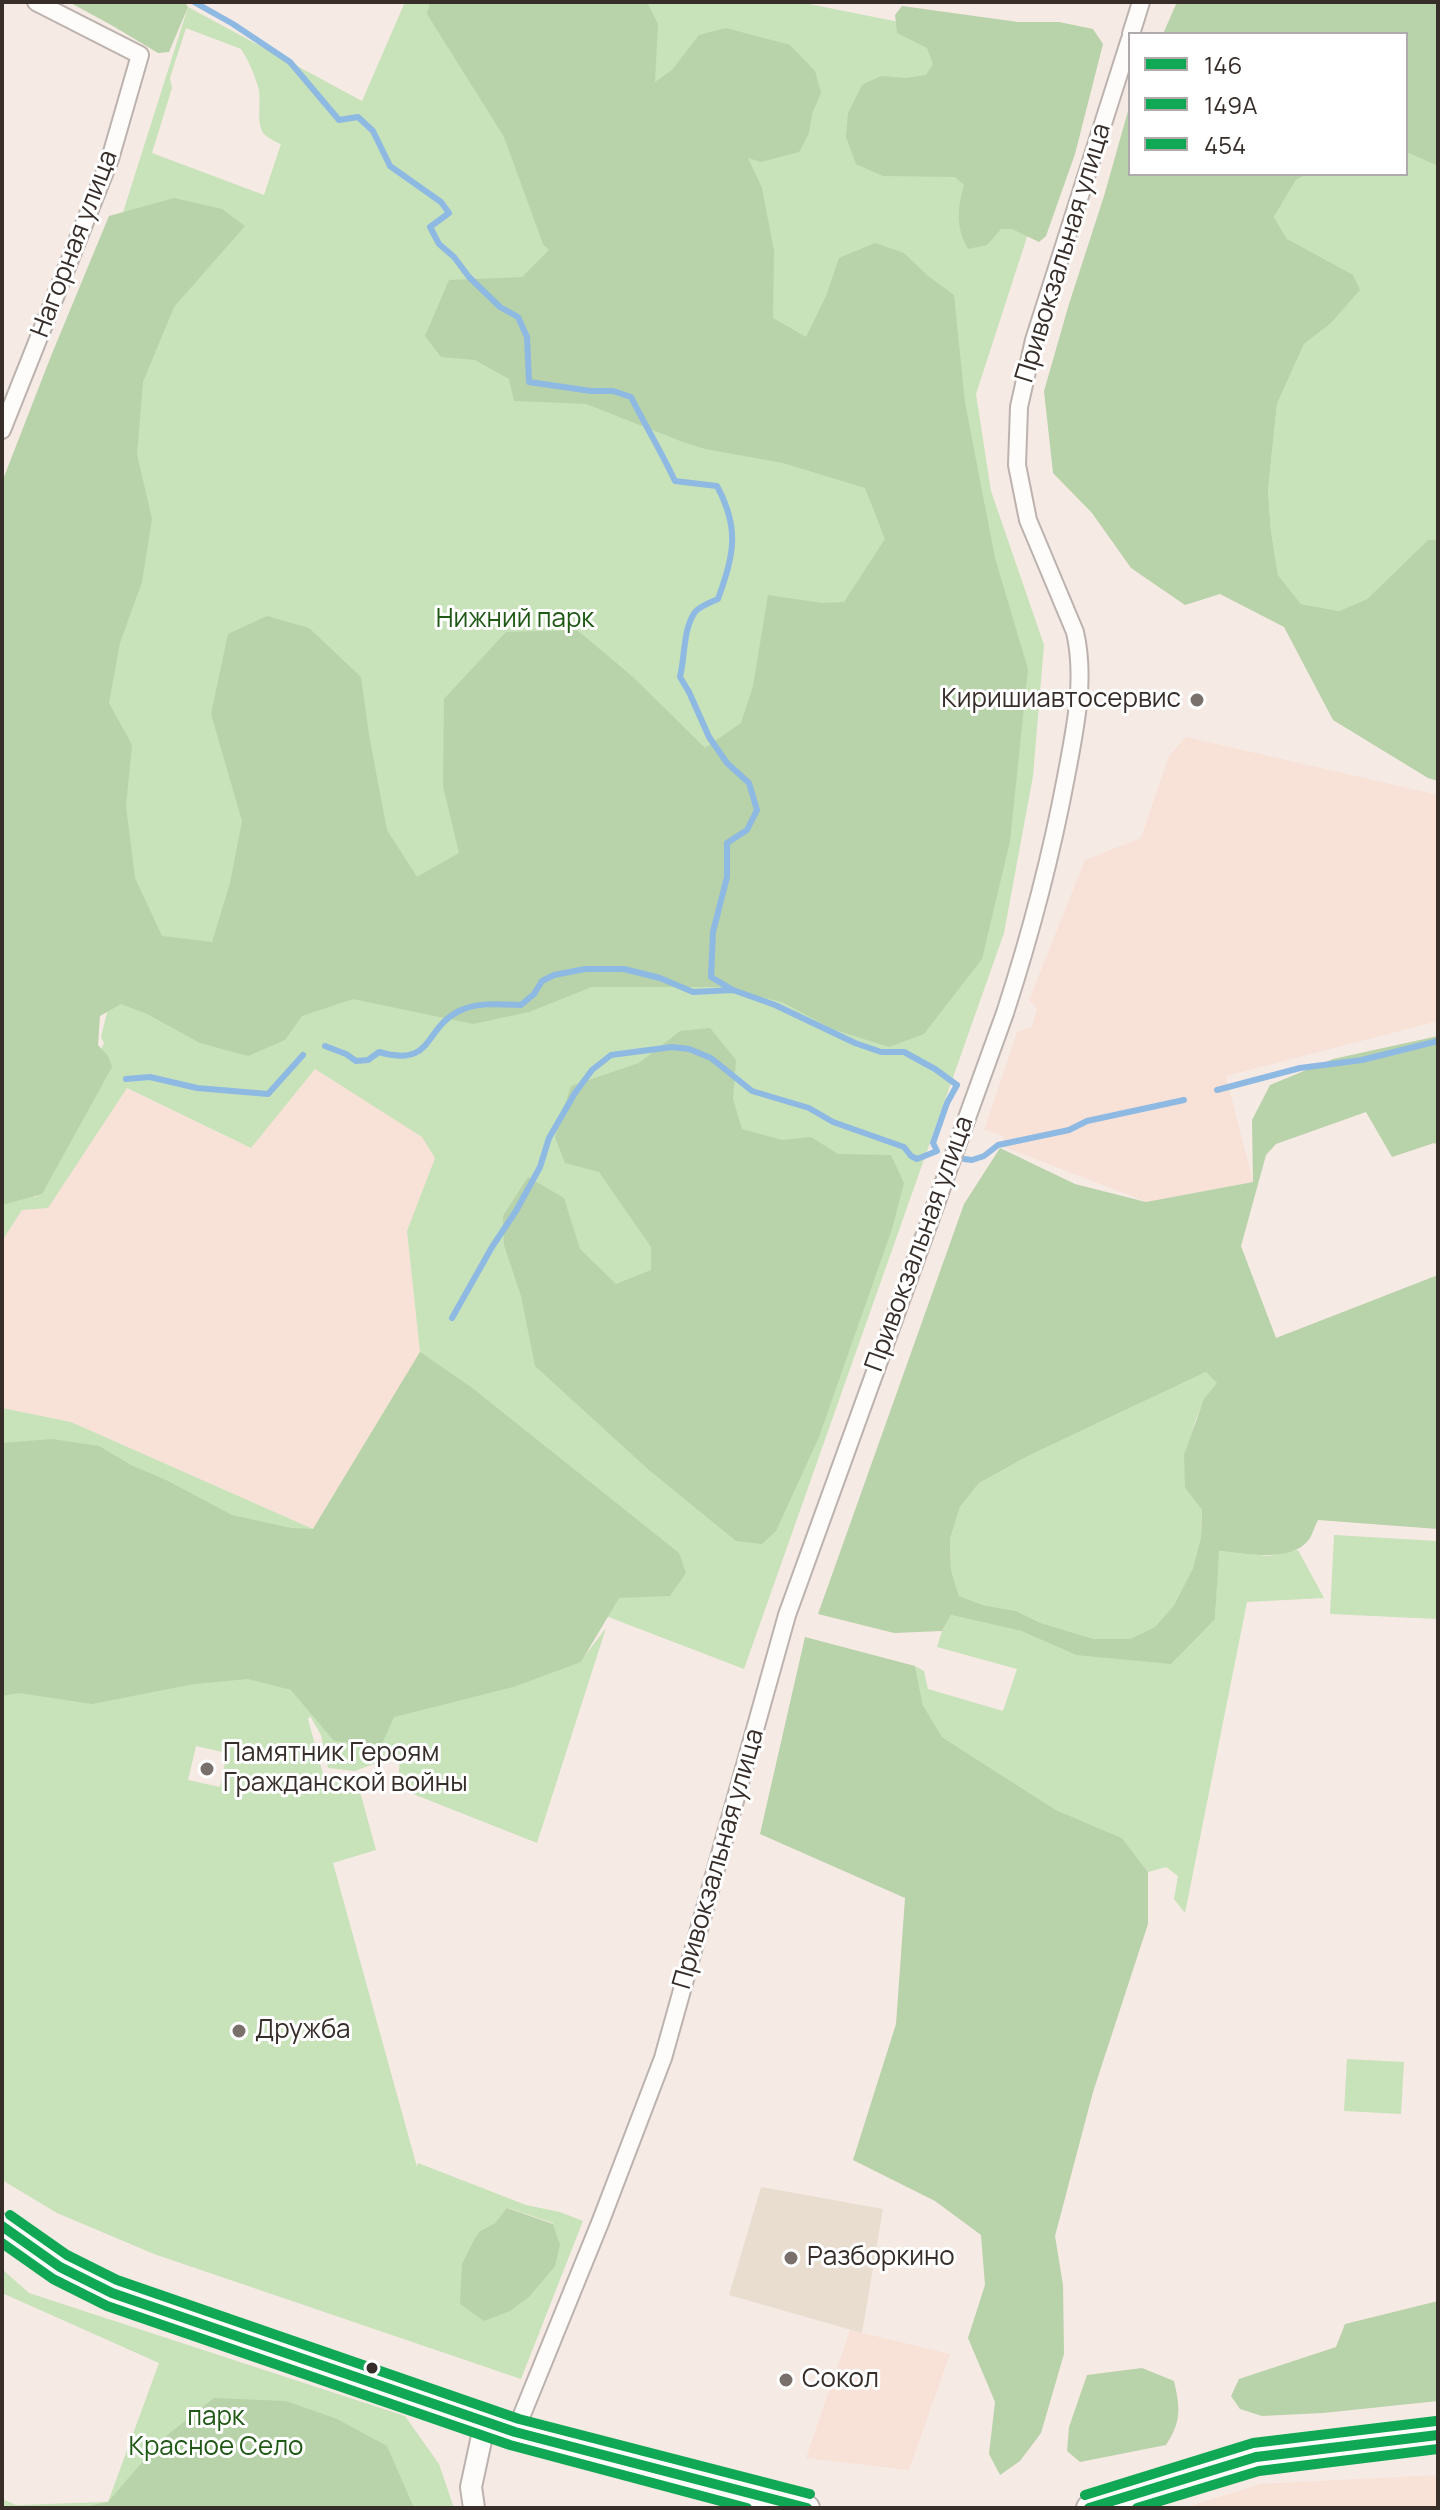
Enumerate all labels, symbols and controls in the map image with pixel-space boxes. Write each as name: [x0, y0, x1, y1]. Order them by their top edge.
legend: [1128, 32, 1408, 176]
text: 146: [1204, 48, 1242, 81]
text: 149А: [1204, 88, 1257, 121]
street label: Привокзальная улица: [1010, 120, 1118, 386]
text: 454: [1204, 128, 1246, 161]
street label: Нагорная улица: [25, 146, 125, 342]
park label: Нижний парк: [436, 604, 594, 636]
place label: Киришиавтосервис: [941, 684, 1181, 716]
marker: Киришиавтосервис: [1188, 691, 1206, 709]
street label: Привокзальная улица: [859, 1112, 981, 1376]
street label: Привокзальная улица: [667, 1725, 771, 1993]
place label: Памятник Героям Гражданской войны: [223, 1738, 468, 1800]
marker: Памятник Героям Гражданской войны: [198, 1760, 216, 1778]
place label: Дружба: [255, 2015, 351, 2047]
marker: Дружба: [230, 2022, 248, 2040]
place label: Разборкино: [807, 2242, 955, 2274]
marker: Разборкино: [782, 2249, 800, 2267]
unlabelled marker: [364, 2360, 380, 2376]
place label: Сокол: [802, 2364, 879, 2396]
marker: Сокол: [777, 2371, 795, 2389]
park label: парк Красное Село: [129, 2402, 303, 2464]

